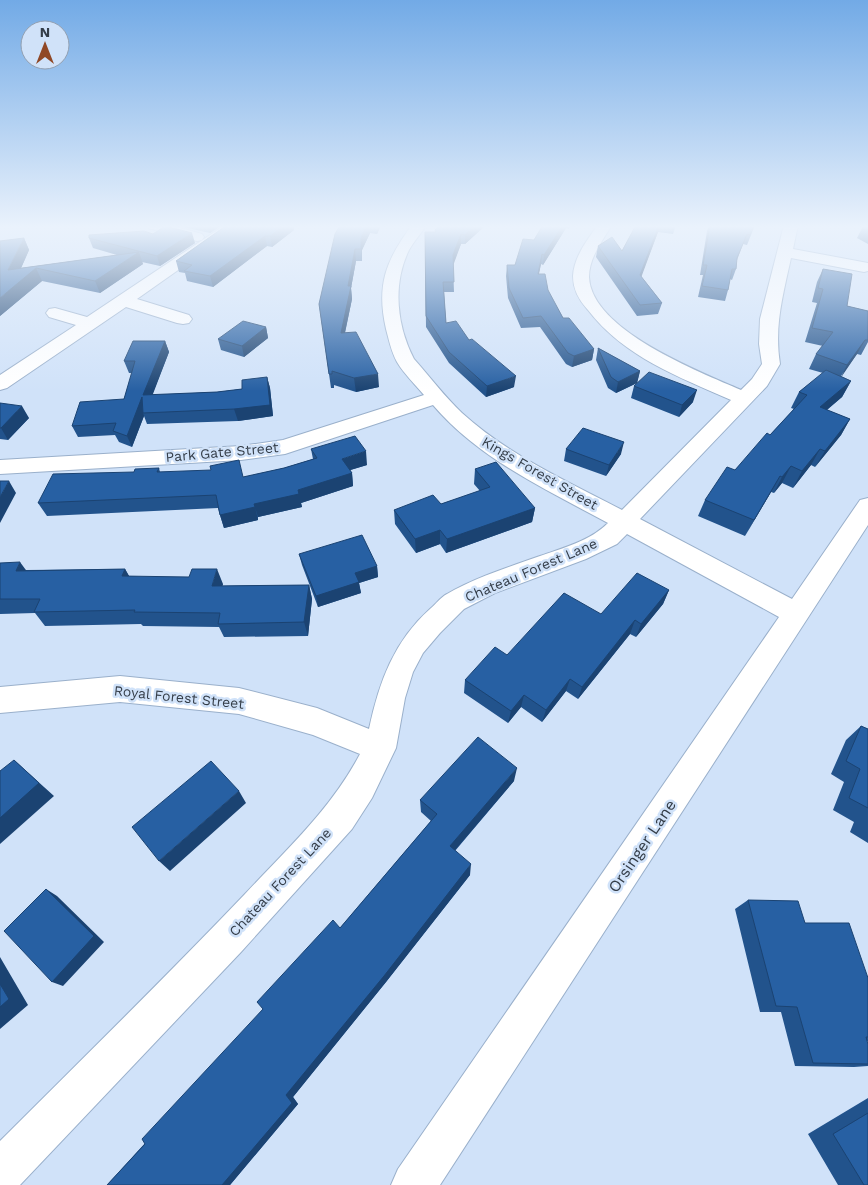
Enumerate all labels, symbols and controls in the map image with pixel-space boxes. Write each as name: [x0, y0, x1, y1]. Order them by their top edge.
north arrow: [20, 20, 70, 70]
text: N: [40, 24, 50, 40]
street label: Kings Forest Street: [479, 433, 601, 513]
street label: Park Gate Street: [165, 439, 279, 465]
street label: Chateau Forest Lane: [463, 535, 599, 605]
street label: Royal Forest Street: [113, 682, 245, 712]
street label: Orsinger Lane: [604, 796, 680, 896]
street label: Chateau Forest Lane: [226, 825, 334, 939]

